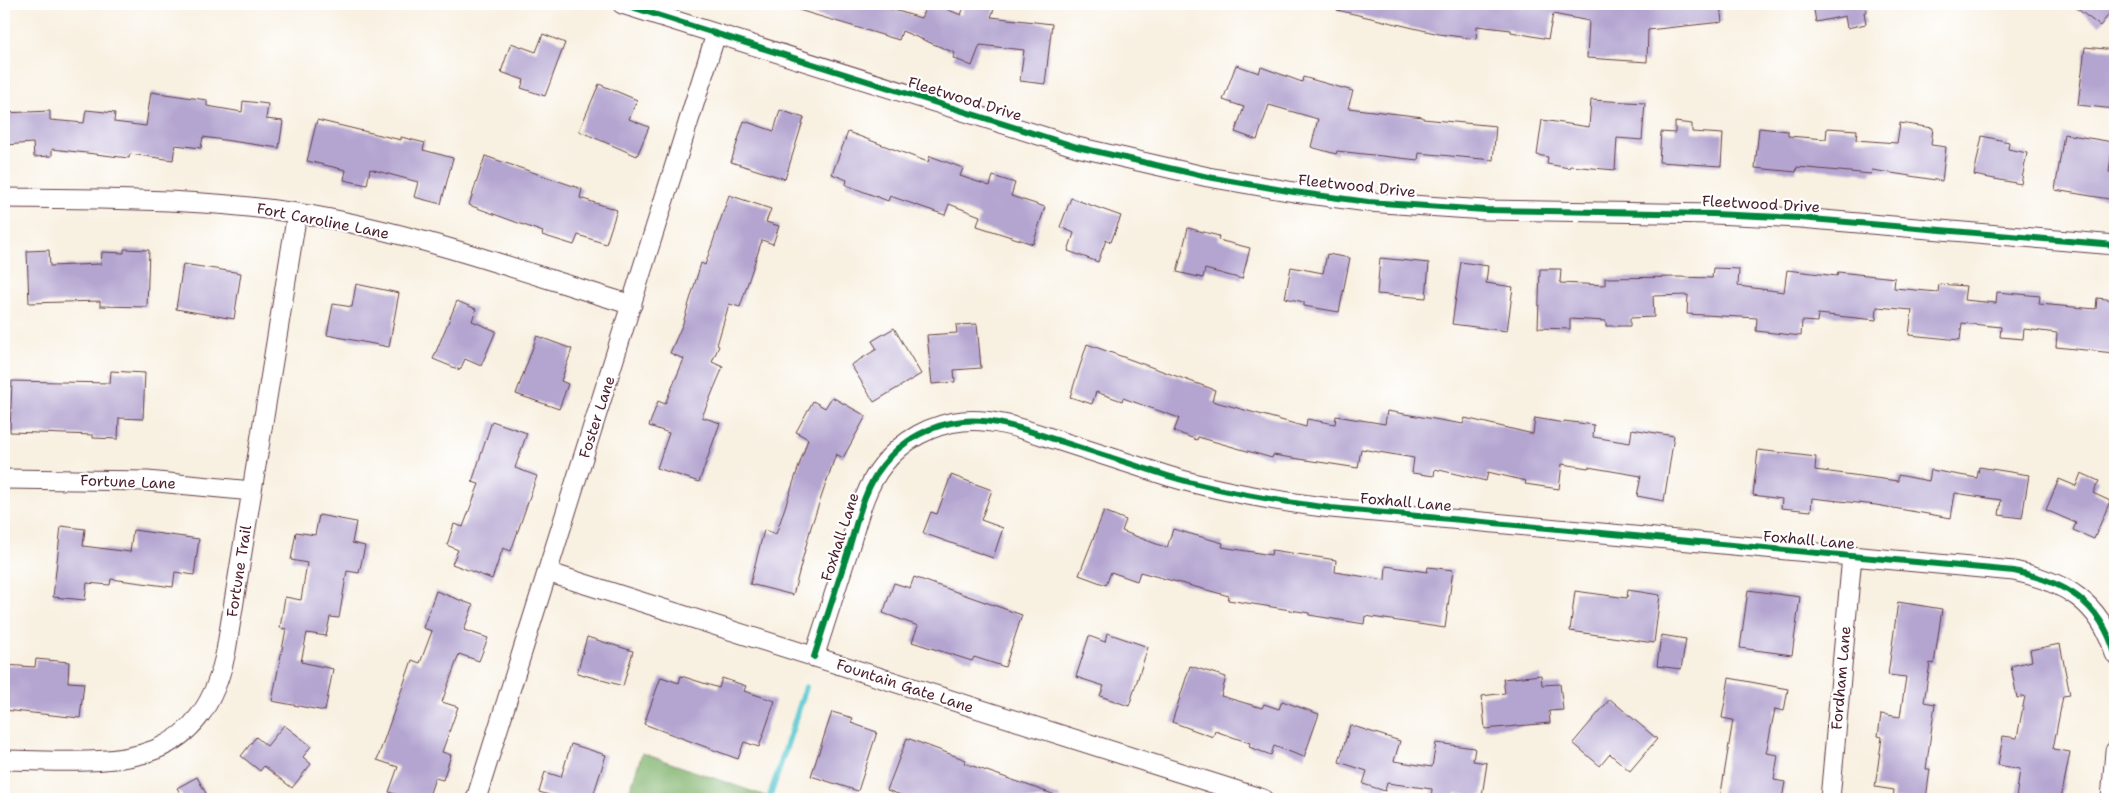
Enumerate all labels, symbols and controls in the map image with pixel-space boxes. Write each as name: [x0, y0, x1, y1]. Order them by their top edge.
street label: Fleetwood Drive: [906, 72, 1024, 126]
street label: Fleetwood Drive: [1297, 170, 1417, 202]
street label: Fleetwood Drive: [1701, 191, 1821, 217]
street label: Fort Caroline Lane: [255, 198, 391, 244]
street label: Foster Lane: [574, 373, 620, 461]
street label: Fortune Lane: [80, 470, 176, 494]
street label: Foxhall Lane: [1359, 488, 1453, 516]
street label: Foxhall Lane: [816, 490, 864, 584]
street label: Fortune Trail: [222, 523, 256, 618]
street label: Foxhall Lane: [1762, 526, 1856, 554]
street label: Fordham Lane: [1826, 625, 1856, 731]
street label: Fountain Gate Lane: [834, 654, 976, 718]

